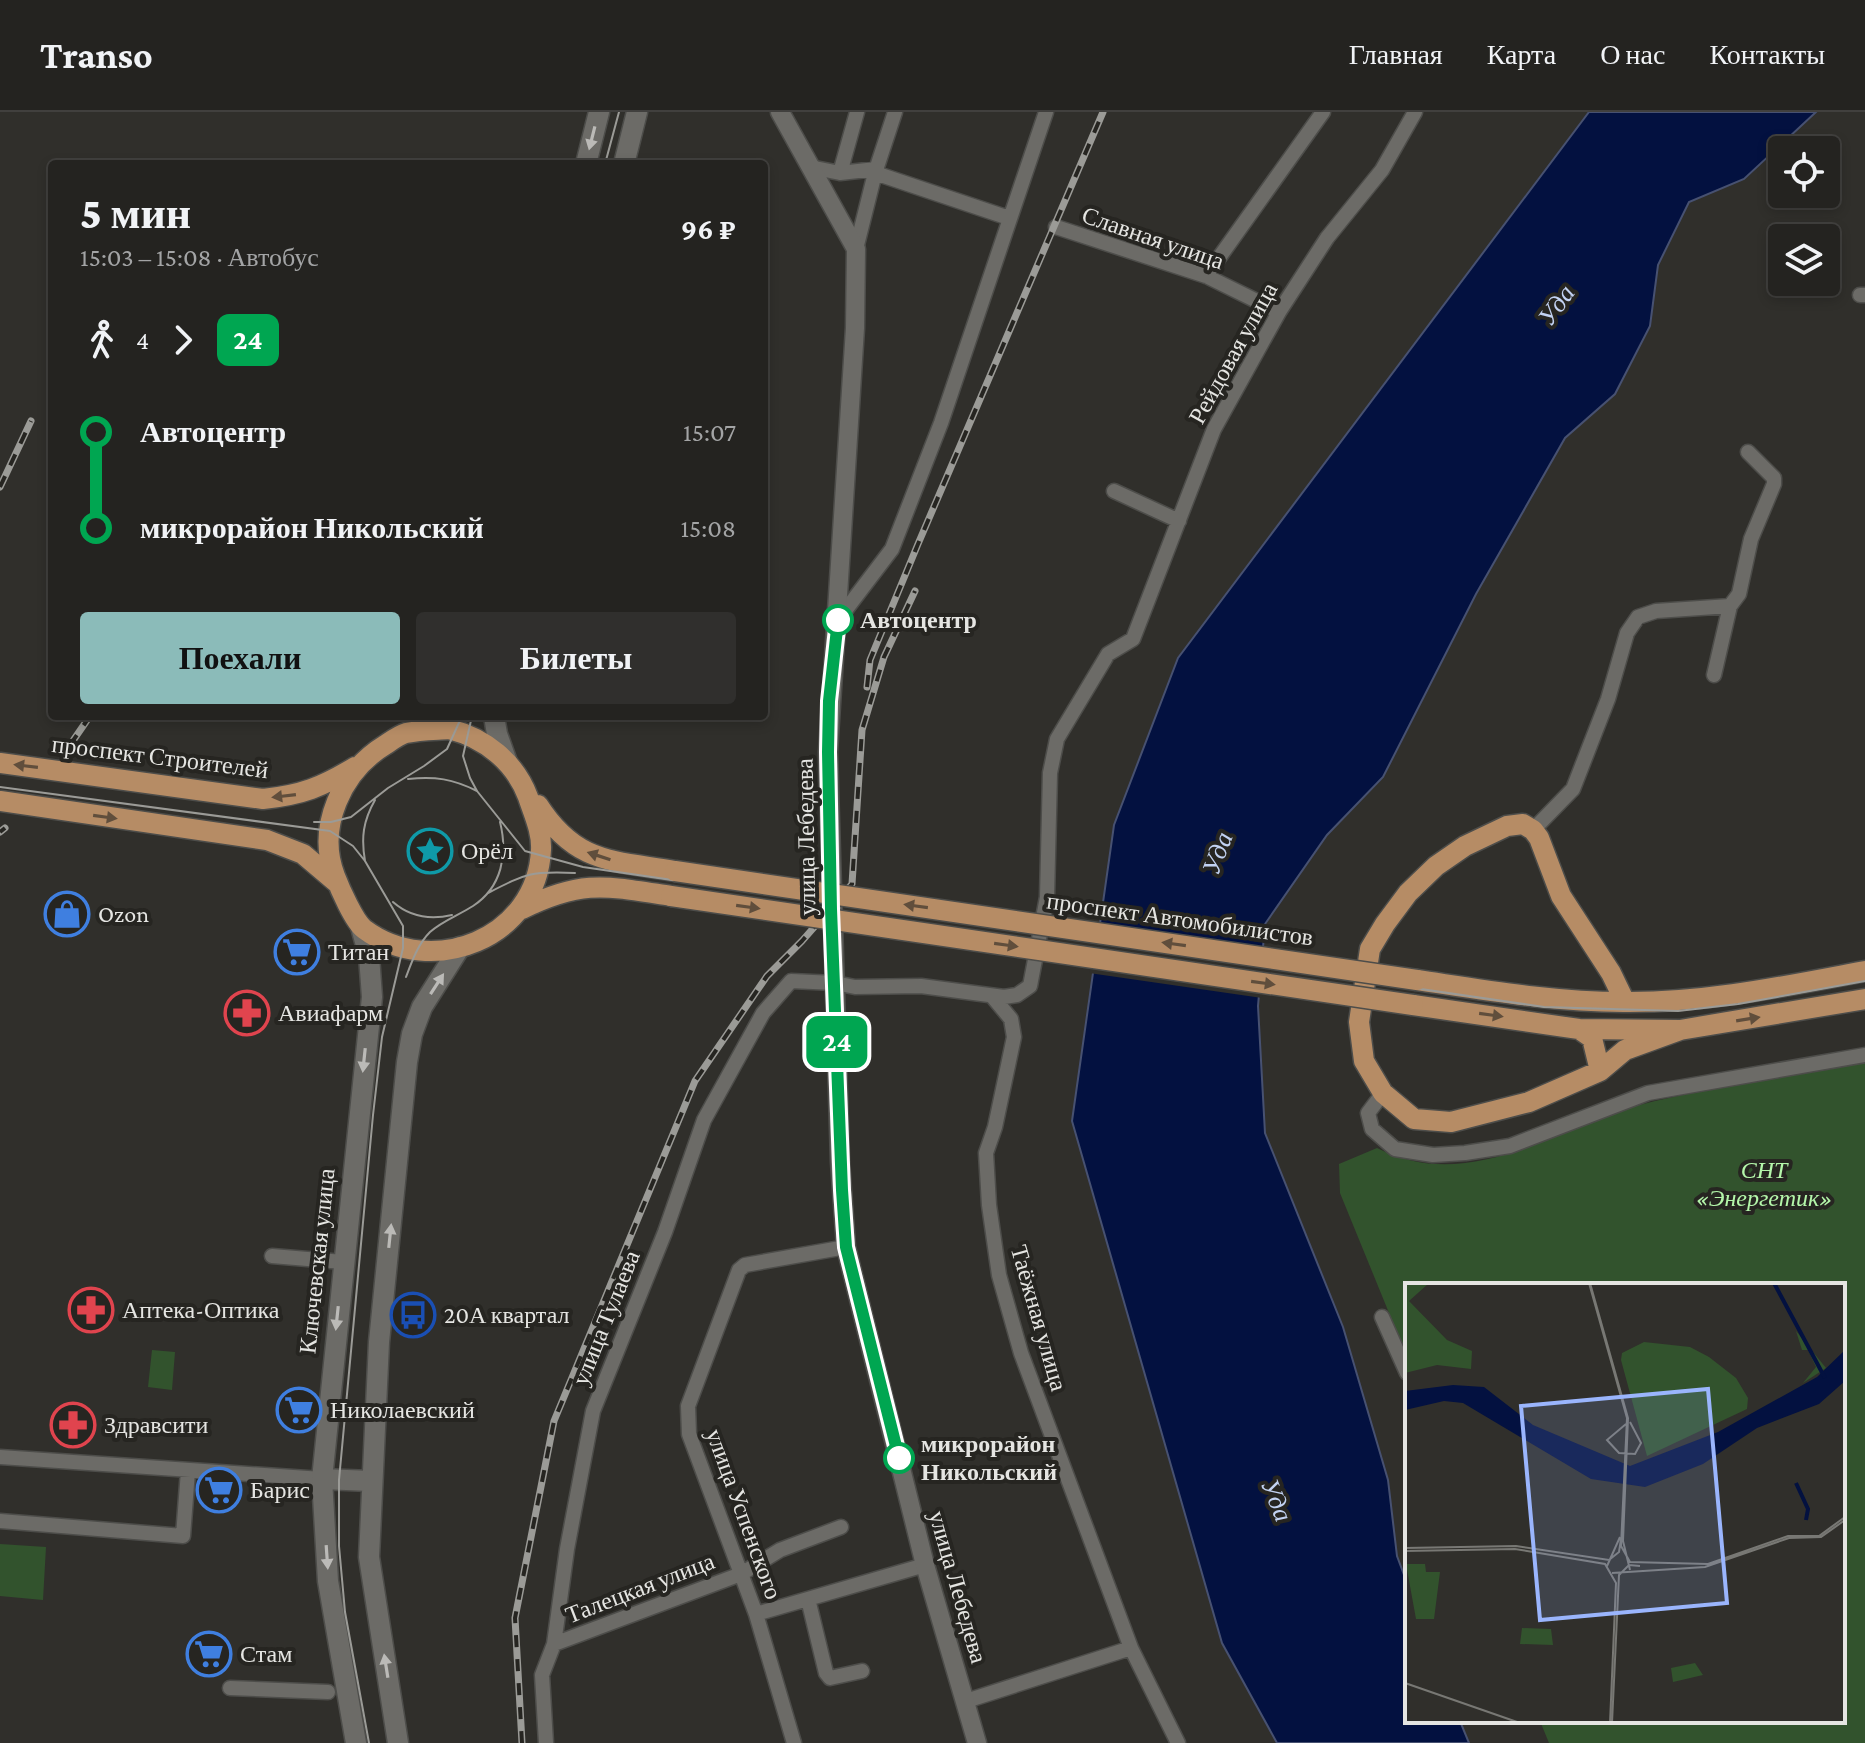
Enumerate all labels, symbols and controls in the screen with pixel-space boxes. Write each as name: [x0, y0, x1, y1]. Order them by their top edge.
text: Transo: [40, 34, 153, 76]
text: Главная: [1349, 39, 1443, 70]
text: Карта: [1487, 39, 1556, 70]
text: О нас: [1600, 39, 1665, 70]
text: Контакты: [1709, 39, 1825, 70]
one-way arrow: [585, 126, 598, 151]
map controls: [1768, 136, 1840, 296]
button: locate: [1768, 136, 1840, 208]
text: 5 мин: [80, 189, 191, 237]
street label: Славная улица: [1079, 201, 1228, 275]
text: 96 ₽: [681, 212, 736, 245]
button: layers: [1768, 224, 1840, 296]
text: 15:03 – 15:08 · Автобус: [80, 243, 319, 272]
street label: Рейдовая улица: [1183, 277, 1283, 428]
water label: Уда: [1532, 279, 1581, 331]
icon: walk: [80, 318, 124, 362]
icon: forward: [161, 318, 205, 362]
text: 24: [233, 324, 263, 355]
text: 4: [136, 326, 149, 355]
text: Автоцентр: [140, 415, 286, 448]
text: 15:07: [683, 418, 736, 447]
text: микрорайон Никольский: [140, 511, 484, 544]
text: 15:08: [680, 514, 736, 543]
marker: Автоцентр: [823, 605, 853, 635]
place label: Автоцентр: [860, 606, 977, 633]
button: Поехали: [80, 612, 400, 704]
button: Билеты: [416, 612, 736, 704]
street label: проспект Строителей: [50, 730, 270, 783]
street label: улица Лебедева: [791, 758, 820, 916]
one-way arrow: [13, 759, 38, 772]
one-way arrow: [271, 790, 296, 803]
one-way arrow: [93, 811, 118, 824]
place icon: Орёл: [406, 827, 454, 875]
water label: Уда: [1196, 828, 1239, 879]
place label: Орёл: [461, 837, 513, 864]
one-way arrow: [586, 849, 610, 862]
street label: проспект Автомобилистов: [1045, 886, 1315, 951]
shop icon: Ozon: [43, 890, 91, 938]
one-way arrow: [903, 899, 928, 912]
place label: Ozon: [98, 900, 149, 927]
one-way arrow: [736, 901, 761, 914]
supermarket icon: Титан: [273, 928, 321, 976]
one-way arrow: [1161, 937, 1186, 950]
place label: Титан: [328, 938, 389, 965]
one-way arrow: [994, 939, 1019, 952]
one-way arrow: [430, 973, 445, 994]
one-way arrow: [1251, 977, 1276, 990]
pharmacy icon: Авиафарм: [223, 989, 271, 1037]
place label: Авиафарм: [278, 999, 383, 1026]
one-way arrow: [1478, 1009, 1503, 1022]
one-way arrow: [1736, 1012, 1761, 1024]
line badge: 24: [801, 1016, 873, 1068]
text: 24: [822, 1026, 852, 1057]
one-way arrow: [357, 1048, 370, 1073]
park label: СНТ «Энергетик»: [1696, 1156, 1832, 1211]
street label: Ключевская улица: [293, 1167, 340, 1355]
one-way arrow: [383, 1223, 396, 1248]
street label: Таёжная улица: [1006, 1242, 1073, 1394]
street label: улица Тулаева: [566, 1246, 645, 1389]
inset map: [1405, 1283, 1845, 1723]
pharmacy icon: Аптека-Оптика: [67, 1286, 115, 1334]
bus stop icon: 20А квартал: [389, 1291, 437, 1339]
place label: Аптека-Оптика: [122, 1296, 280, 1323]
place label: 20А квартал: [444, 1301, 569, 1328]
one-way arrow: [331, 1306, 344, 1331]
supermarket icon: Николаевский: [275, 1386, 323, 1434]
place label: Николаевский: [330, 1396, 475, 1423]
pharmacy icon: Здравсити: [49, 1401, 97, 1449]
place label: Здравсити: [104, 1411, 208, 1438]
street label: улица Успенского: [701, 1425, 788, 1603]
place label: микрорайон Никольский: [921, 1430, 1057, 1485]
marker: микрорайон Никольский: [884, 1443, 914, 1473]
supermarket icon: Барис: [195, 1466, 243, 1514]
water label: Уда: [1255, 1475, 1298, 1526]
place label: Барис: [250, 1476, 310, 1503]
street label: улица Лебедева: [924, 1508, 993, 1667]
one-way arrow: [320, 1545, 333, 1570]
street label: Талецкая улица: [562, 1547, 718, 1628]
supermarket icon: Стам: [185, 1630, 233, 1678]
place label: Стам: [240, 1640, 292, 1667]
one-way arrow: [379, 1653, 392, 1678]

